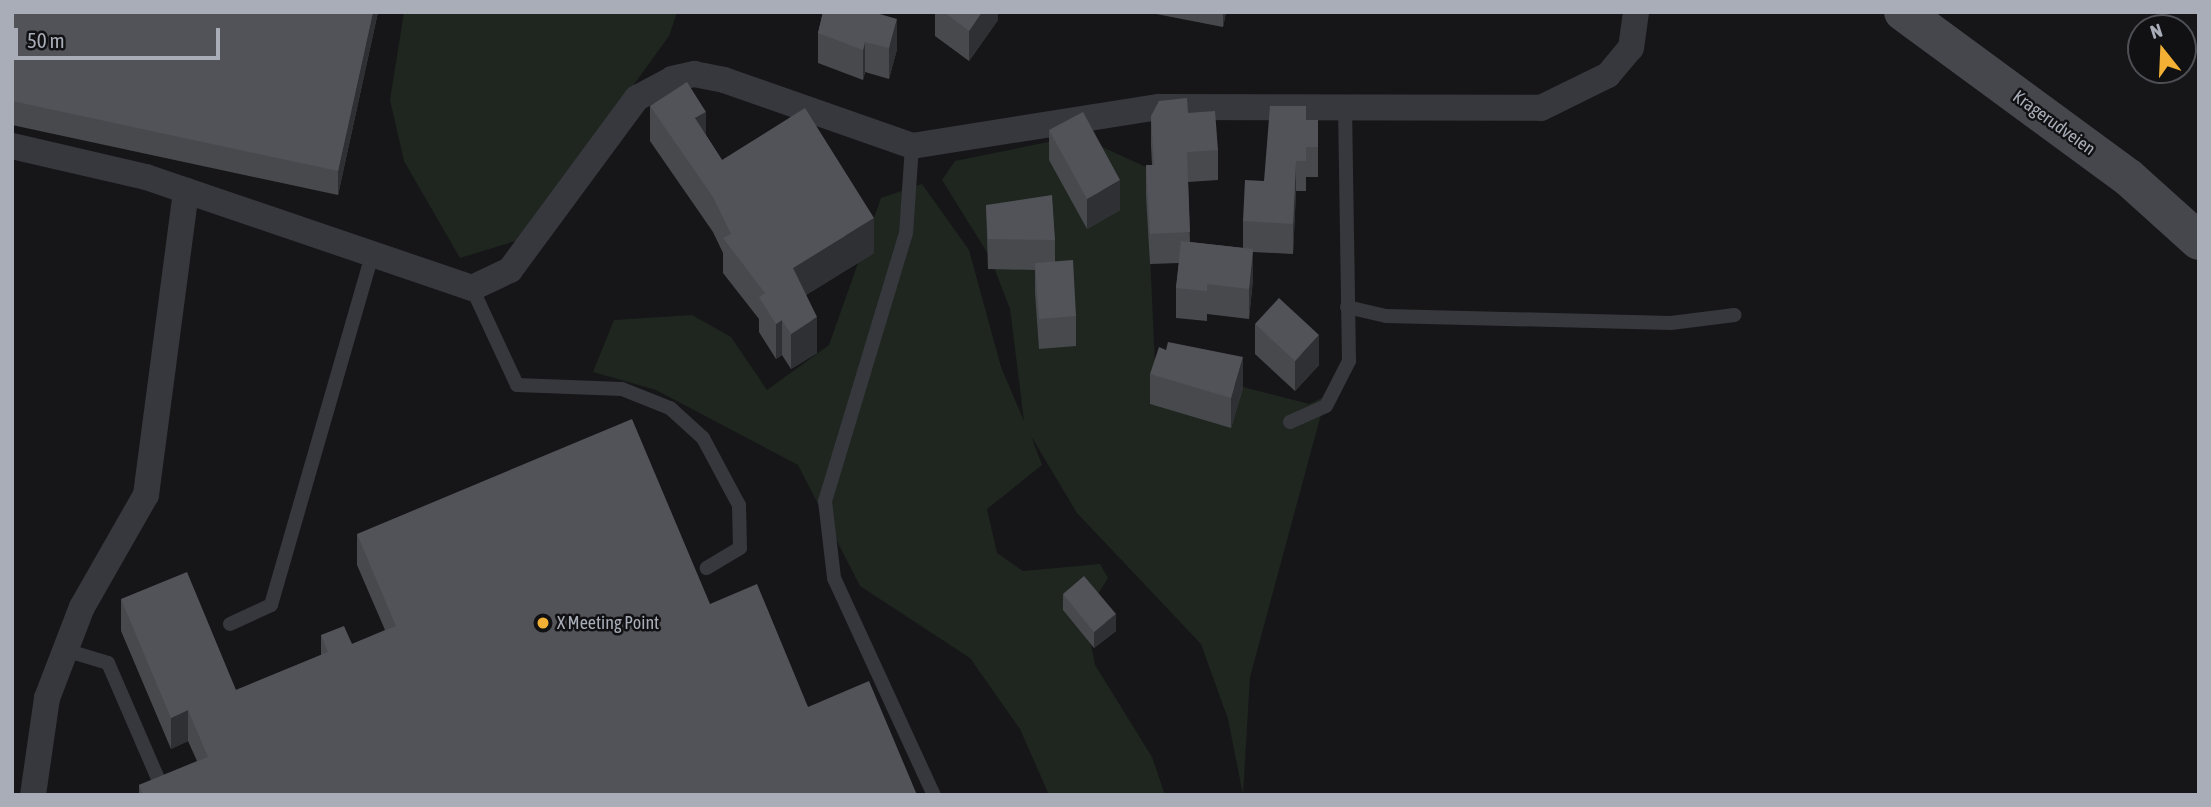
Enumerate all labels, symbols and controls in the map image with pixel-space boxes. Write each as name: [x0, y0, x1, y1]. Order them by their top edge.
scale bar: [18, 14, 224, 58]
north arrow: [2127, 14, 2197, 84]
text: N: [2147, 19, 2165, 43]
text: 50 m: [27, 28, 65, 52]
street label: Kragerudveien: [2009, 86, 2099, 160]
place label: X Meeting Point: [557, 612, 659, 634]
marker: X Meeting Point: [535, 615, 551, 631]

